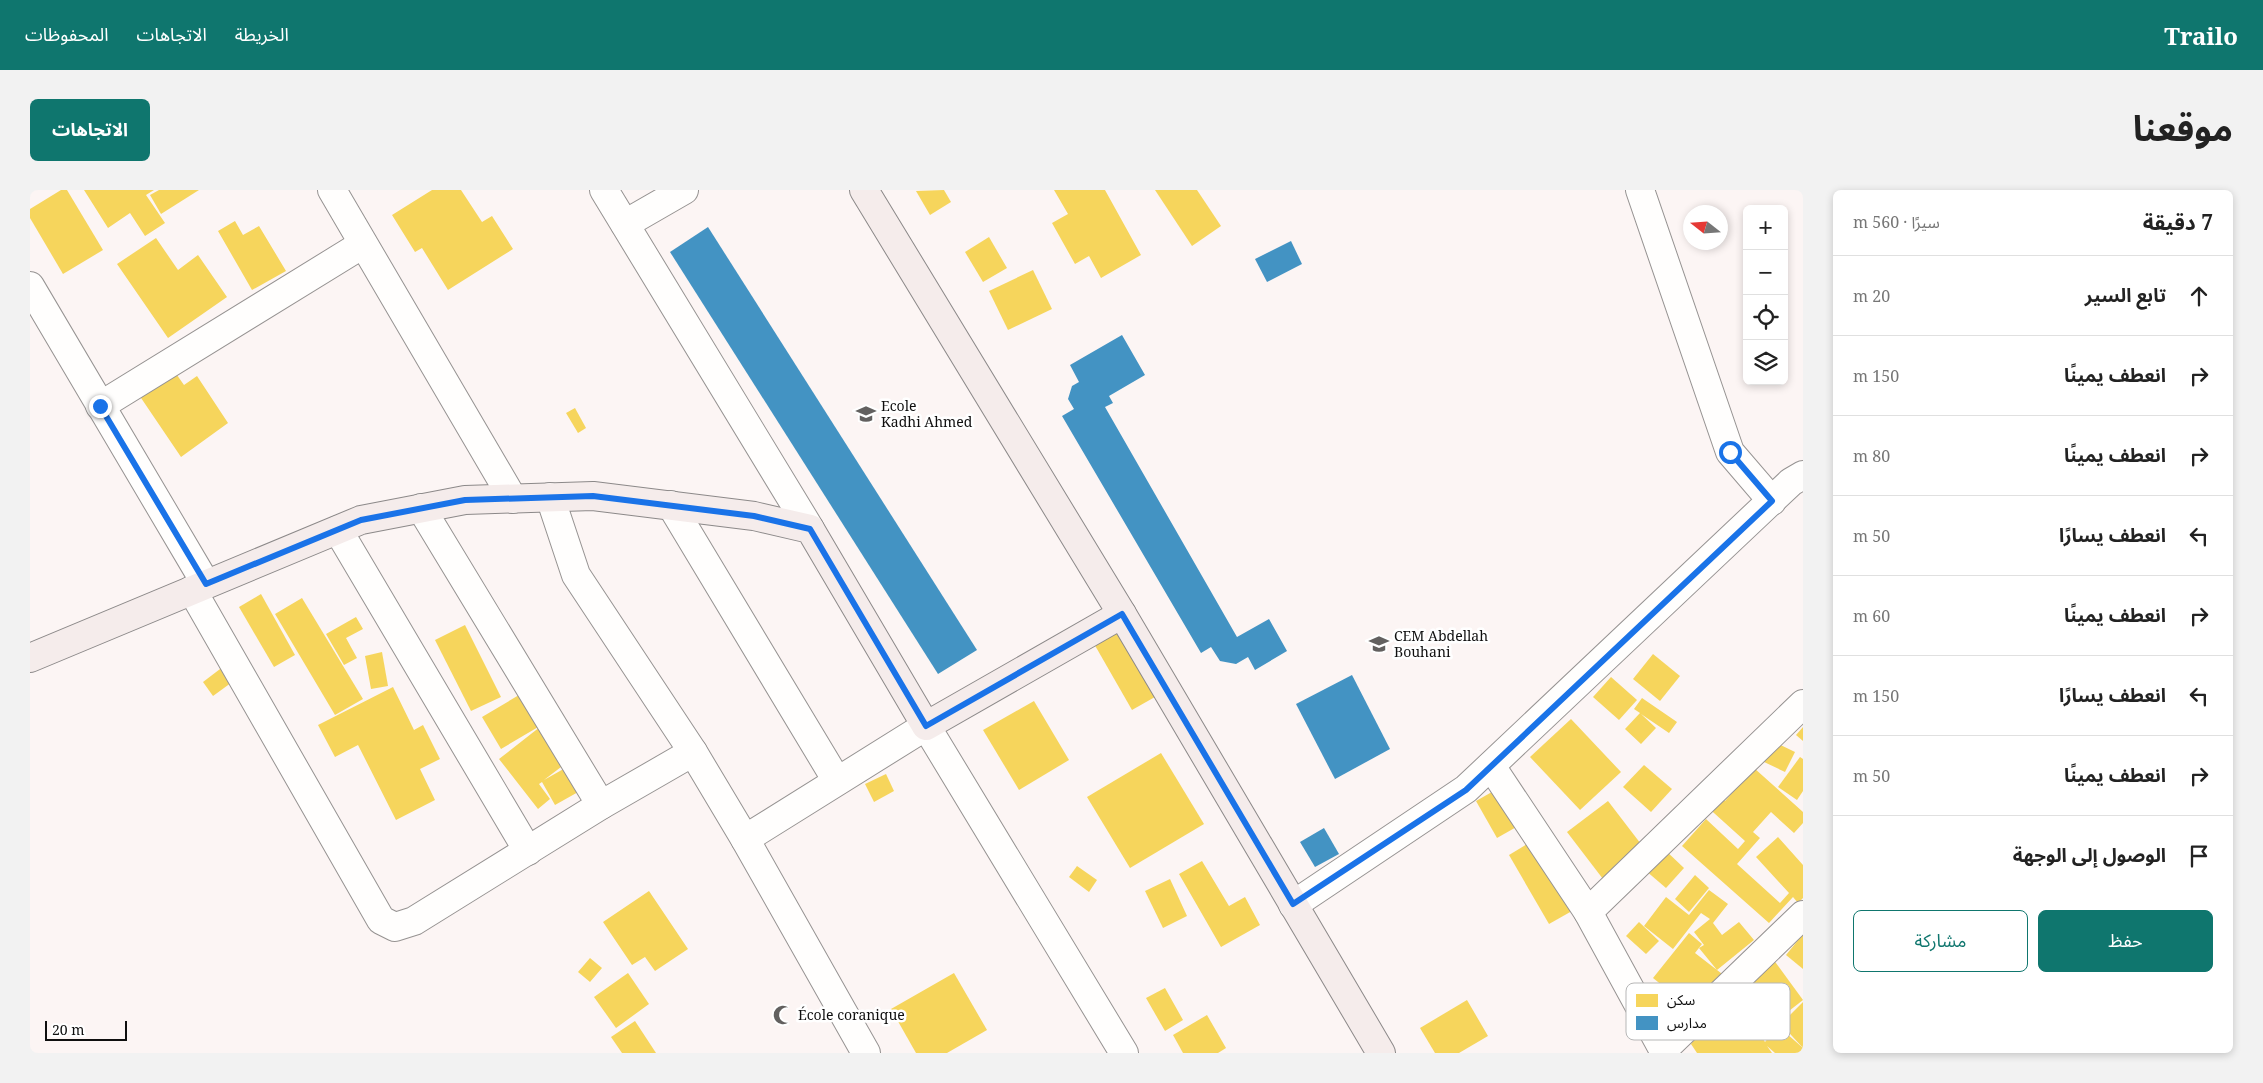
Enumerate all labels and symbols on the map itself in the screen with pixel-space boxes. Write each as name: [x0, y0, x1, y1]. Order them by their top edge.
north arrow: [1683, 205, 1728, 250]
route end: [89, 395, 112, 418]
place label: Ecole Kadhi Ahmed: [881, 396, 973, 431]
school or university icon: Ecole Kadhi Ahmed: [855, 403, 877, 425]
route start: [1719, 441, 1742, 464]
place label: CEM Abdellah Bouhani: [1394, 626, 1488, 661]
school or university icon: CEM Abdellah Bouhani: [1368, 633, 1390, 655]
legend: [1626, 983, 1790, 1040]
text: سكن: [1667, 990, 1695, 1009]
mosque icon: École coranique: [772, 1004, 794, 1026]
place label: École coranique: [798, 1005, 905, 1024]
text: مدارس: [1667, 1013, 1707, 1032]
scale bar: [45, 1018, 128, 1041]

